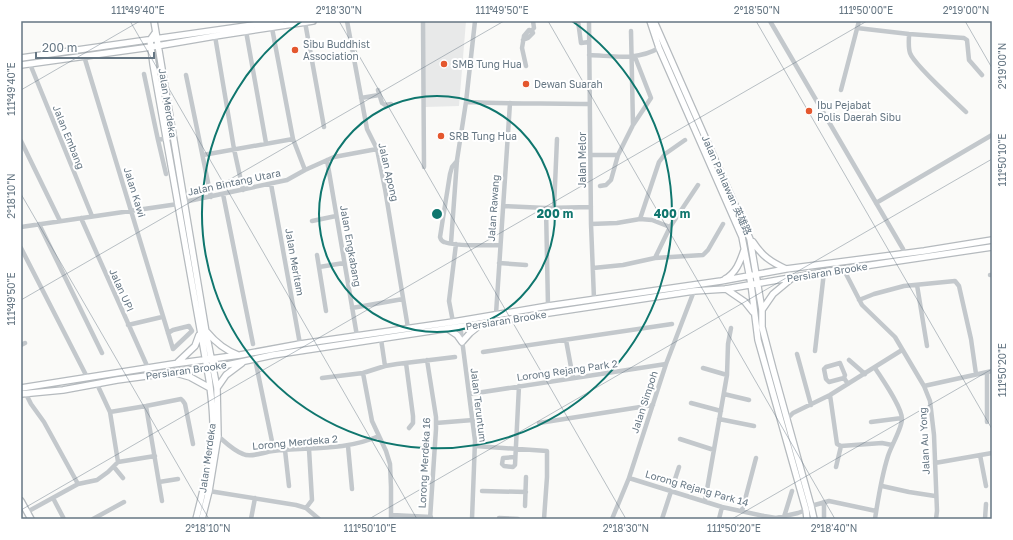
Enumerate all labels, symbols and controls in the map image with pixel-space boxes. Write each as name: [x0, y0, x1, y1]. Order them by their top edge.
text: 111°49'40"E: [111, 4, 165, 16]
text: 2°18'30"N: [316, 4, 362, 16]
text: 111°49'50"E: [475, 4, 529, 16]
text: 2°18'50"N: [734, 4, 780, 16]
text: 111°50'00"E: [839, 4, 893, 16]
text: 2°19'00"N: [943, 4, 989, 16]
scale bar: [36, 34, 154, 60]
place label: Sibu Buddhist Association: [303, 38, 370, 62]
text: 200 m: [42, 40, 77, 55]
text: 2°19'00"N: [996, 43, 1008, 89]
marker: Sibu Buddhist Association: [290, 45, 300, 55]
place label: SMB Tung Hua: [452, 58, 522, 70]
marker: SMB Tung Hua: [439, 59, 449, 69]
text: 111°49'40"E: [5, 62, 17, 116]
street label: Jalan Merdeka: [157, 67, 179, 139]
place label: Dewan Suarah: [534, 78, 603, 90]
marker: Dewan Suarah: [521, 79, 531, 89]
place label: Ibu Pejabat Polis Daerah Sibu: [817, 99, 901, 123]
street label: Jalan Embang: [51, 103, 87, 171]
marker: Ibu Pejabat Polis Daerah Sibu: [804, 106, 814, 116]
place label: SRB Tung Hua: [449, 130, 517, 142]
marker: SRB Tung Hua: [436, 131, 446, 141]
street label: Jalan Melor: [576, 132, 588, 188]
street label: Jalan Pahlawan 英雄路: [700, 133, 754, 237]
text: 111°50'10"E: [996, 134, 1008, 186]
street label: Jalan Apong: [376, 141, 402, 203]
street label: Jalan Kawi: [122, 165, 148, 219]
street label: Jalan Bintang Utara: [186, 166, 282, 198]
text: 2°18'10"N: [5, 173, 17, 219]
street label: Jalan Rawang: [485, 174, 501, 242]
street label: Jalan Engkabang: [338, 204, 364, 288]
text: 200 m: [537, 206, 573, 221]
text: 400 m: [654, 206, 690, 221]
centre of rings: [430, 207, 444, 221]
street label: Jalan Meritam: [283, 227, 307, 297]
street label: Persiaran Brooke: [786, 260, 868, 284]
street label: Jalan UPI: [107, 267, 137, 313]
text: 111°49'50"E: [5, 272, 17, 326]
street label: Persiaran Brooke: [465, 308, 547, 332]
text: 111°50'20"E: [996, 343, 1008, 397]
street label: Lorong Rejang Park 2: [516, 357, 618, 383]
street label: Persiaran Brooke: [145, 358, 227, 382]
street label: Jalan Teruntum: [468, 367, 490, 443]
street label: Jalan Simpoh: [628, 369, 660, 435]
street label: Jalan Au Yong: [916, 407, 932, 475]
street label: Lorong Merdeka 16: [416, 417, 432, 509]
street label: Jalan Merdeka: [196, 422, 218, 494]
street label: Lorong Merdeka 2: [252, 432, 338, 452]
street label: Lorong Rejang Park 14: [644, 467, 750, 509]
text: 2°18'10"N: [185, 522, 231, 534]
text: 111°50'10"E: [344, 522, 396, 534]
text: 2°18'30"N: [603, 522, 649, 534]
text: 111°50'20"E: [707, 522, 761, 534]
text: 2°18'40"N: [811, 522, 857, 534]

